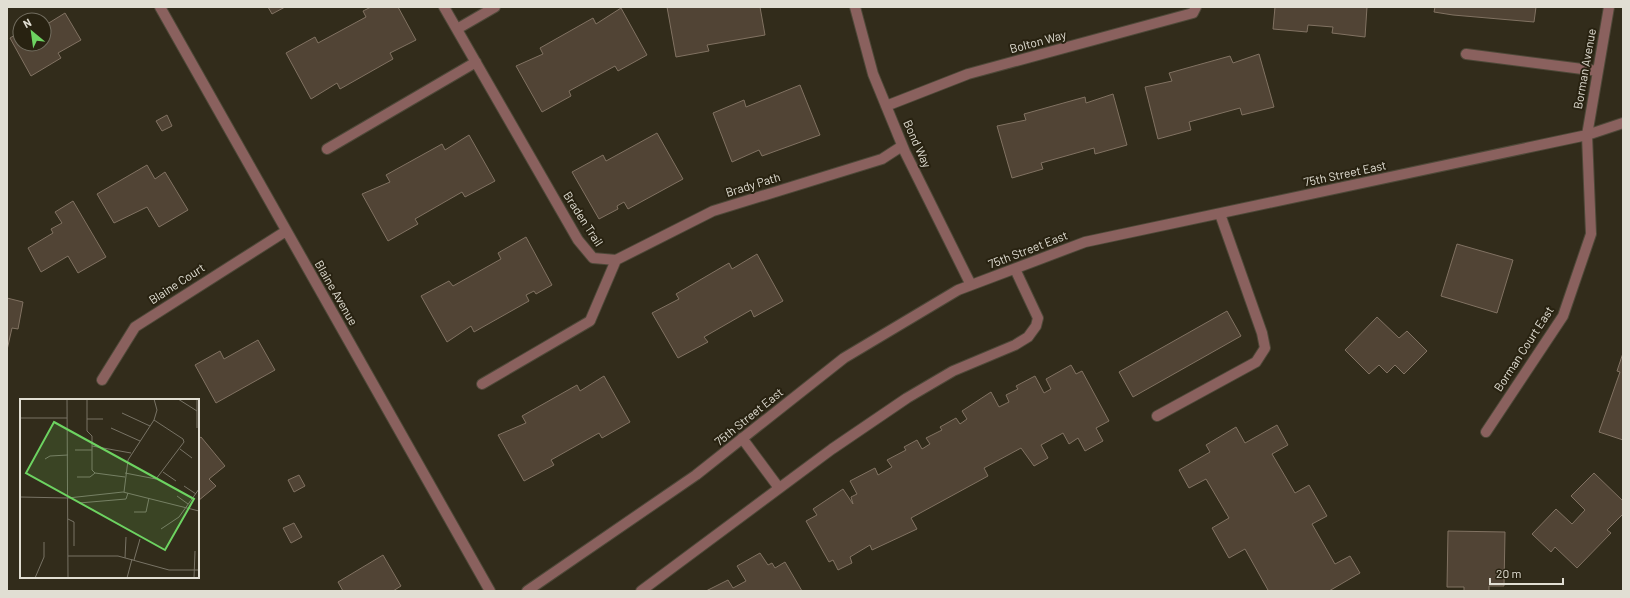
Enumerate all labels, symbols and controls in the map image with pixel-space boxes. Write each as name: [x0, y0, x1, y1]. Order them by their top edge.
north arrow: [12, 12, 52, 52]
text: N: [21, 15, 33, 30]
street label: Bolton Way: [1008, 27, 1068, 55]
street label: Borman Avenue: [1570, 27, 1598, 110]
street label: Bond Way: [901, 117, 935, 170]
street label: 75th Street East: [1302, 157, 1387, 189]
street label: Brady Path: [724, 169, 782, 199]
street label: Braden Trail: [561, 189, 607, 248]
street label: 75th Street East: [986, 228, 1069, 271]
street label: Blaine Avenue: [313, 257, 361, 328]
street label: Blaine Court: [146, 260, 207, 306]
street label: Borman Court East: [1490, 303, 1556, 394]
street label: 75th Street East: [711, 384, 785, 448]
inset map: [20, 399, 199, 578]
scale bar: [1490, 560, 1563, 586]
text: 20 m: [1496, 566, 1522, 580]

